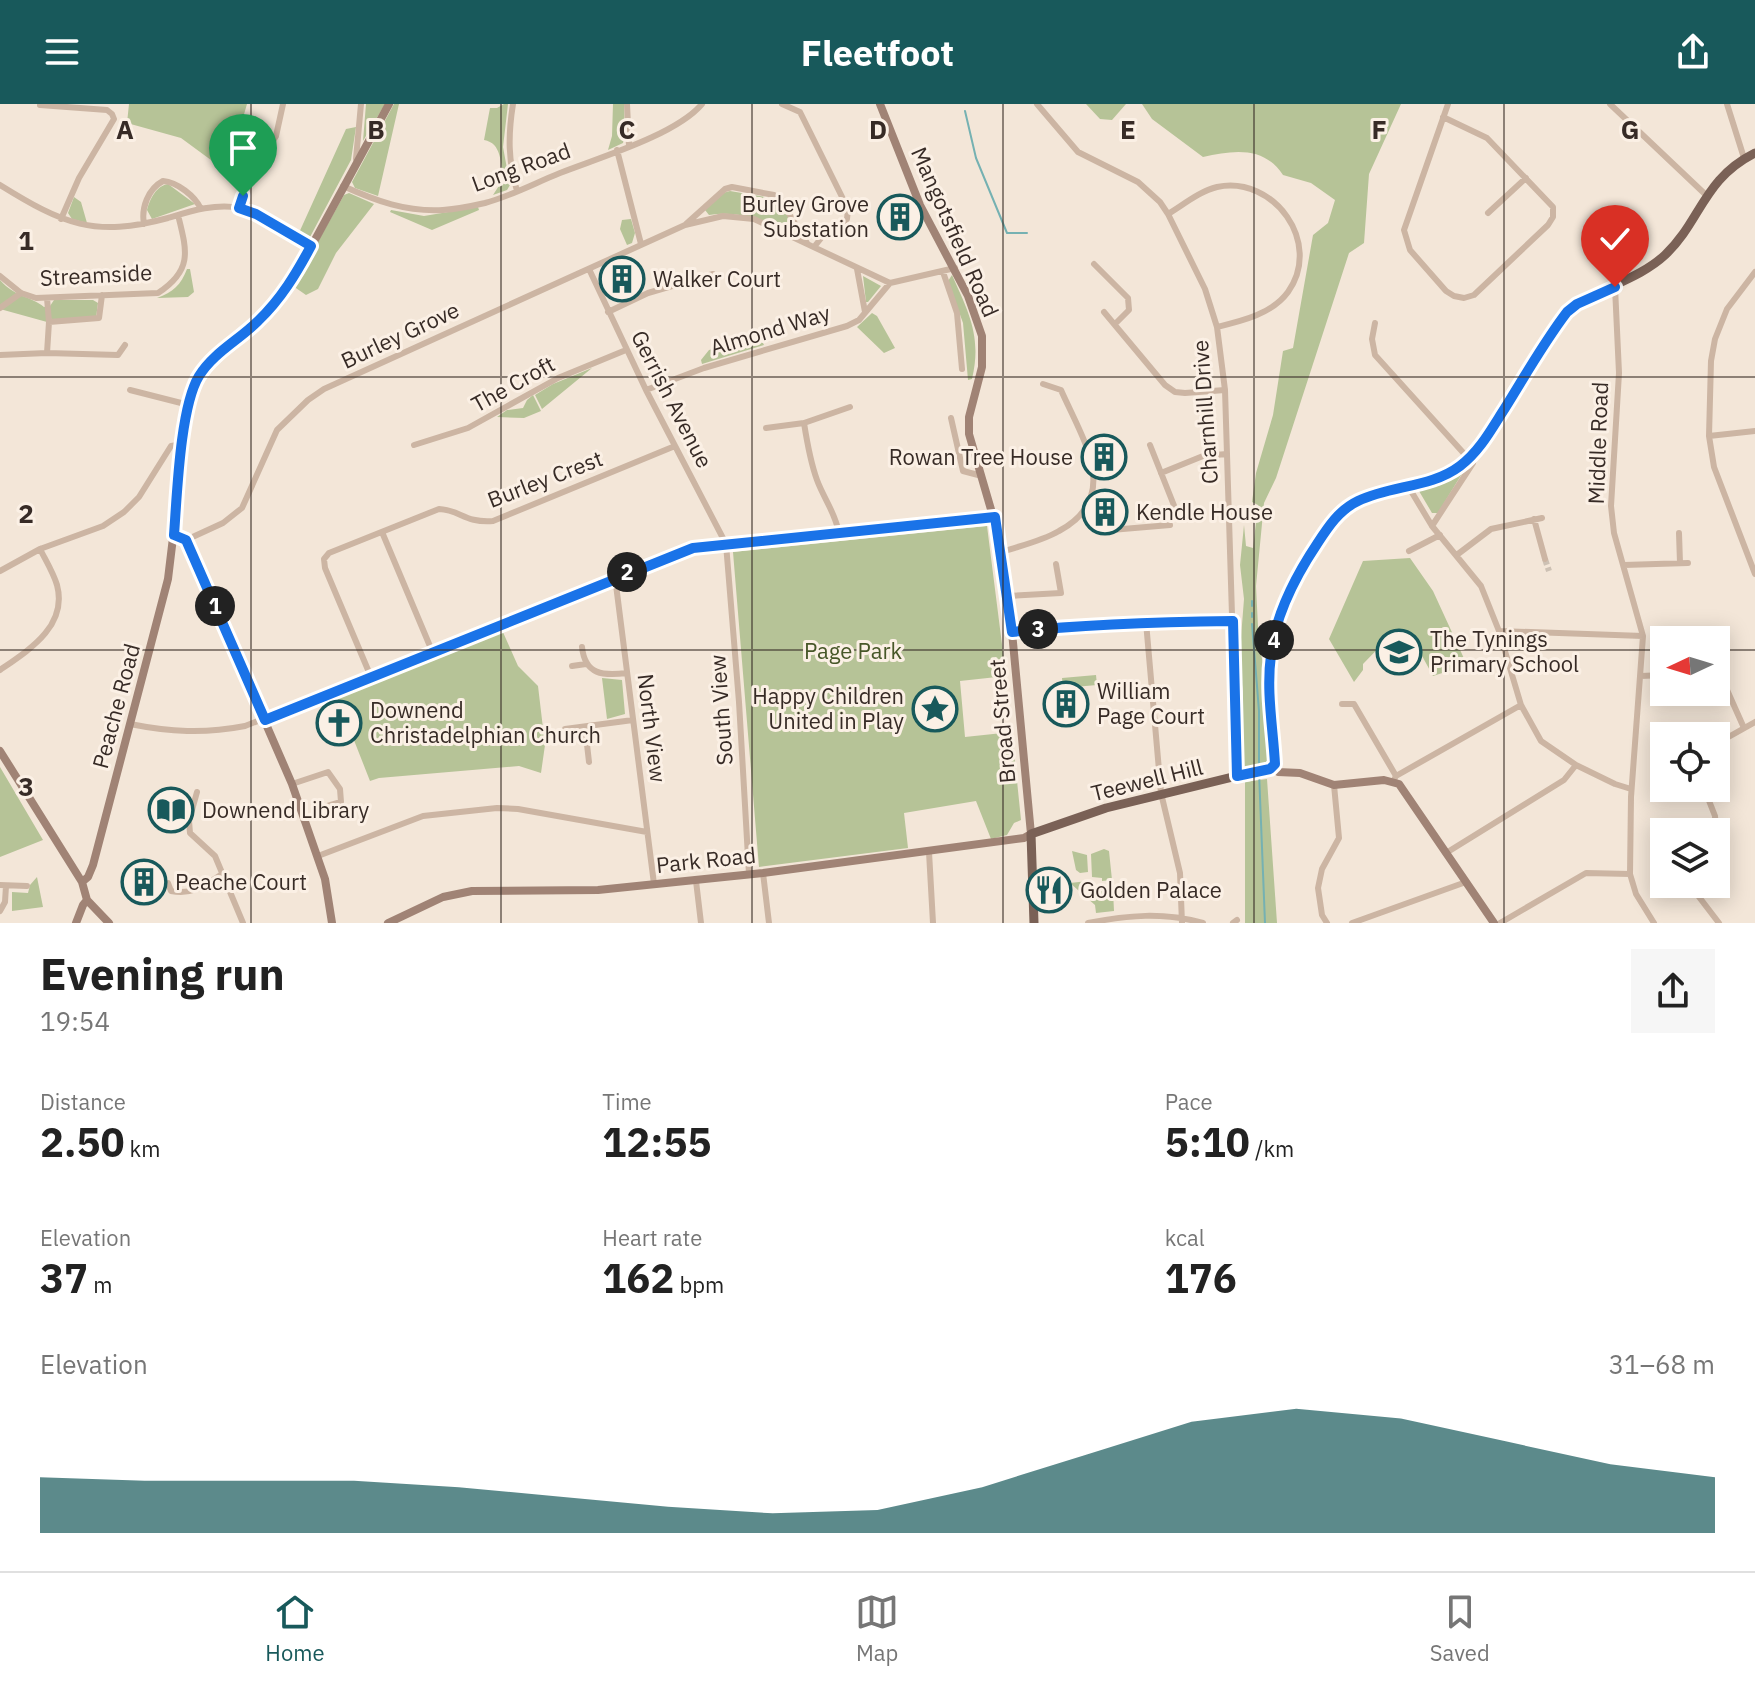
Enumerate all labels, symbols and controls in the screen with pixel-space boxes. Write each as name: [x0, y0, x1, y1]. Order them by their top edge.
text: Fleetfoot: [801, 29, 954, 76]
icon: menu: [40, 30, 84, 74]
icon: share: [1671, 30, 1715, 74]
text: A: [116, 112, 134, 146]
text: B: [367, 112, 385, 146]
text: C: [619, 112, 636, 146]
text: D: [869, 112, 887, 146]
text: E: [1120, 112, 1136, 146]
text: F: [1371, 112, 1387, 146]
text: G: [1621, 112, 1639, 146]
pin: [209, 114, 277, 196]
icon: arrive: [221, 126, 265, 170]
street label: Long Road: [467, 135, 574, 198]
street label: Mangotsfield Road: [905, 142, 1006, 321]
place label: Burley Grove Substation: [742, 189, 869, 243]
building icon: Burley Grove Substation: [876, 193, 924, 241]
pin: [1581, 205, 1649, 287]
icon: check: [1593, 217, 1637, 261]
text: 1: [18, 223, 34, 257]
building icon: Walker Court: [598, 255, 646, 303]
street label: Streamside: [39, 257, 153, 292]
place label: Walker Court: [653, 264, 781, 293]
street label: Burley Grove: [336, 295, 464, 375]
street label: Almond Way: [706, 298, 833, 362]
street label: Gerrish Avenue: [625, 325, 720, 473]
street label: Charnhill Drive: [1185, 339, 1224, 485]
street label: The Croft: [466, 349, 560, 418]
street label: Middle Road: [1581, 381, 1614, 505]
building icon: Rowan Tree House: [1080, 433, 1128, 481]
place label: Rowan Tree House: [889, 442, 1073, 471]
street label: Burley Crest: [483, 443, 607, 514]
building icon: Kendle House: [1081, 488, 1129, 536]
text: 2: [18, 496, 34, 530]
place label: Kendle House: [1136, 497, 1273, 526]
pin: 2: [607, 552, 647, 592]
text: 2: [620, 557, 634, 586]
pin: 1: [195, 586, 235, 626]
text: 1: [208, 591, 222, 620]
pin: 3: [1018, 609, 1058, 649]
text: 3: [1031, 614, 1045, 643]
pin: 4: [1254, 620, 1294, 660]
place label: The Tynings Primary School: [1430, 624, 1579, 678]
text: 4: [1267, 625, 1281, 654]
north arrow: [1650, 626, 1730, 706]
map controls: [1650, 626, 1730, 898]
school or university icon: The Tynings Primary School: [1375, 628, 1423, 676]
park label: Page Park: [804, 636, 902, 665]
street label: Peache Road: [85, 640, 146, 772]
street label: South View: [702, 654, 739, 766]
street label: Broad Street: [982, 658, 1021, 784]
street label: North View: [631, 672, 674, 784]
place label: William Page Court: [1097, 676, 1205, 730]
building icon: William Page Court: [1042, 680, 1090, 728]
place label: Happy Children United in Play: [752, 681, 904, 735]
place icon: Happy Children United in Play: [911, 685, 959, 733]
place label: Downend Christadelphian Church: [370, 695, 601, 749]
church icon: Downend Christadelphian Church: [315, 699, 363, 747]
button: locate: [1650, 722, 1730, 802]
street label: Teewell Hill: [1088, 752, 1206, 807]
text: 3: [18, 769, 34, 803]
library icon: Downend Library: [147, 786, 195, 834]
place label: Downend Library: [202, 795, 369, 824]
button: layers: [1650, 818, 1730, 898]
street label: Park Road: [655, 840, 757, 879]
building icon: Peache Court: [120, 858, 168, 906]
restaurant icon: Golden Palace: [1025, 866, 1073, 914]
place label: Peache Court: [175, 867, 307, 896]
place label: Golden Palace: [1080, 875, 1222, 904]
text: Evening run: [40, 945, 285, 1002]
button: share: [1631, 949, 1715, 1033]
text: 19:54: [40, 1004, 110, 1038]
text: Distance: [40, 1087, 126, 1116]
text: Time: [602, 1087, 652, 1116]
text: Pace: [1165, 1087, 1213, 1116]
text: 2.50: [40, 1116, 124, 1168]
text: 12:55: [602, 1116, 712, 1168]
text: 5:10: [1165, 1116, 1250, 1168]
text: km: [124, 1134, 160, 1163]
text: /km: [1250, 1134, 1294, 1163]
text: Elevation: [40, 1223, 131, 1252]
text: Heart rate: [602, 1223, 702, 1252]
text: kcal: [1165, 1223, 1205, 1252]
text: 37: [40, 1252, 88, 1304]
text: 162: [602, 1252, 674, 1304]
text: 176: [1165, 1252, 1237, 1304]
text: m: [88, 1270, 112, 1299]
text: bpm: [674, 1270, 724, 1299]
text: Elevation: [40, 1347, 148, 1381]
text: 31–68 m: [1608, 1347, 1715, 1381]
tab: Home: [265, 1590, 325, 1667]
tab: Map: [855, 1590, 899, 1667]
tab: Saved: [1430, 1590, 1490, 1667]

